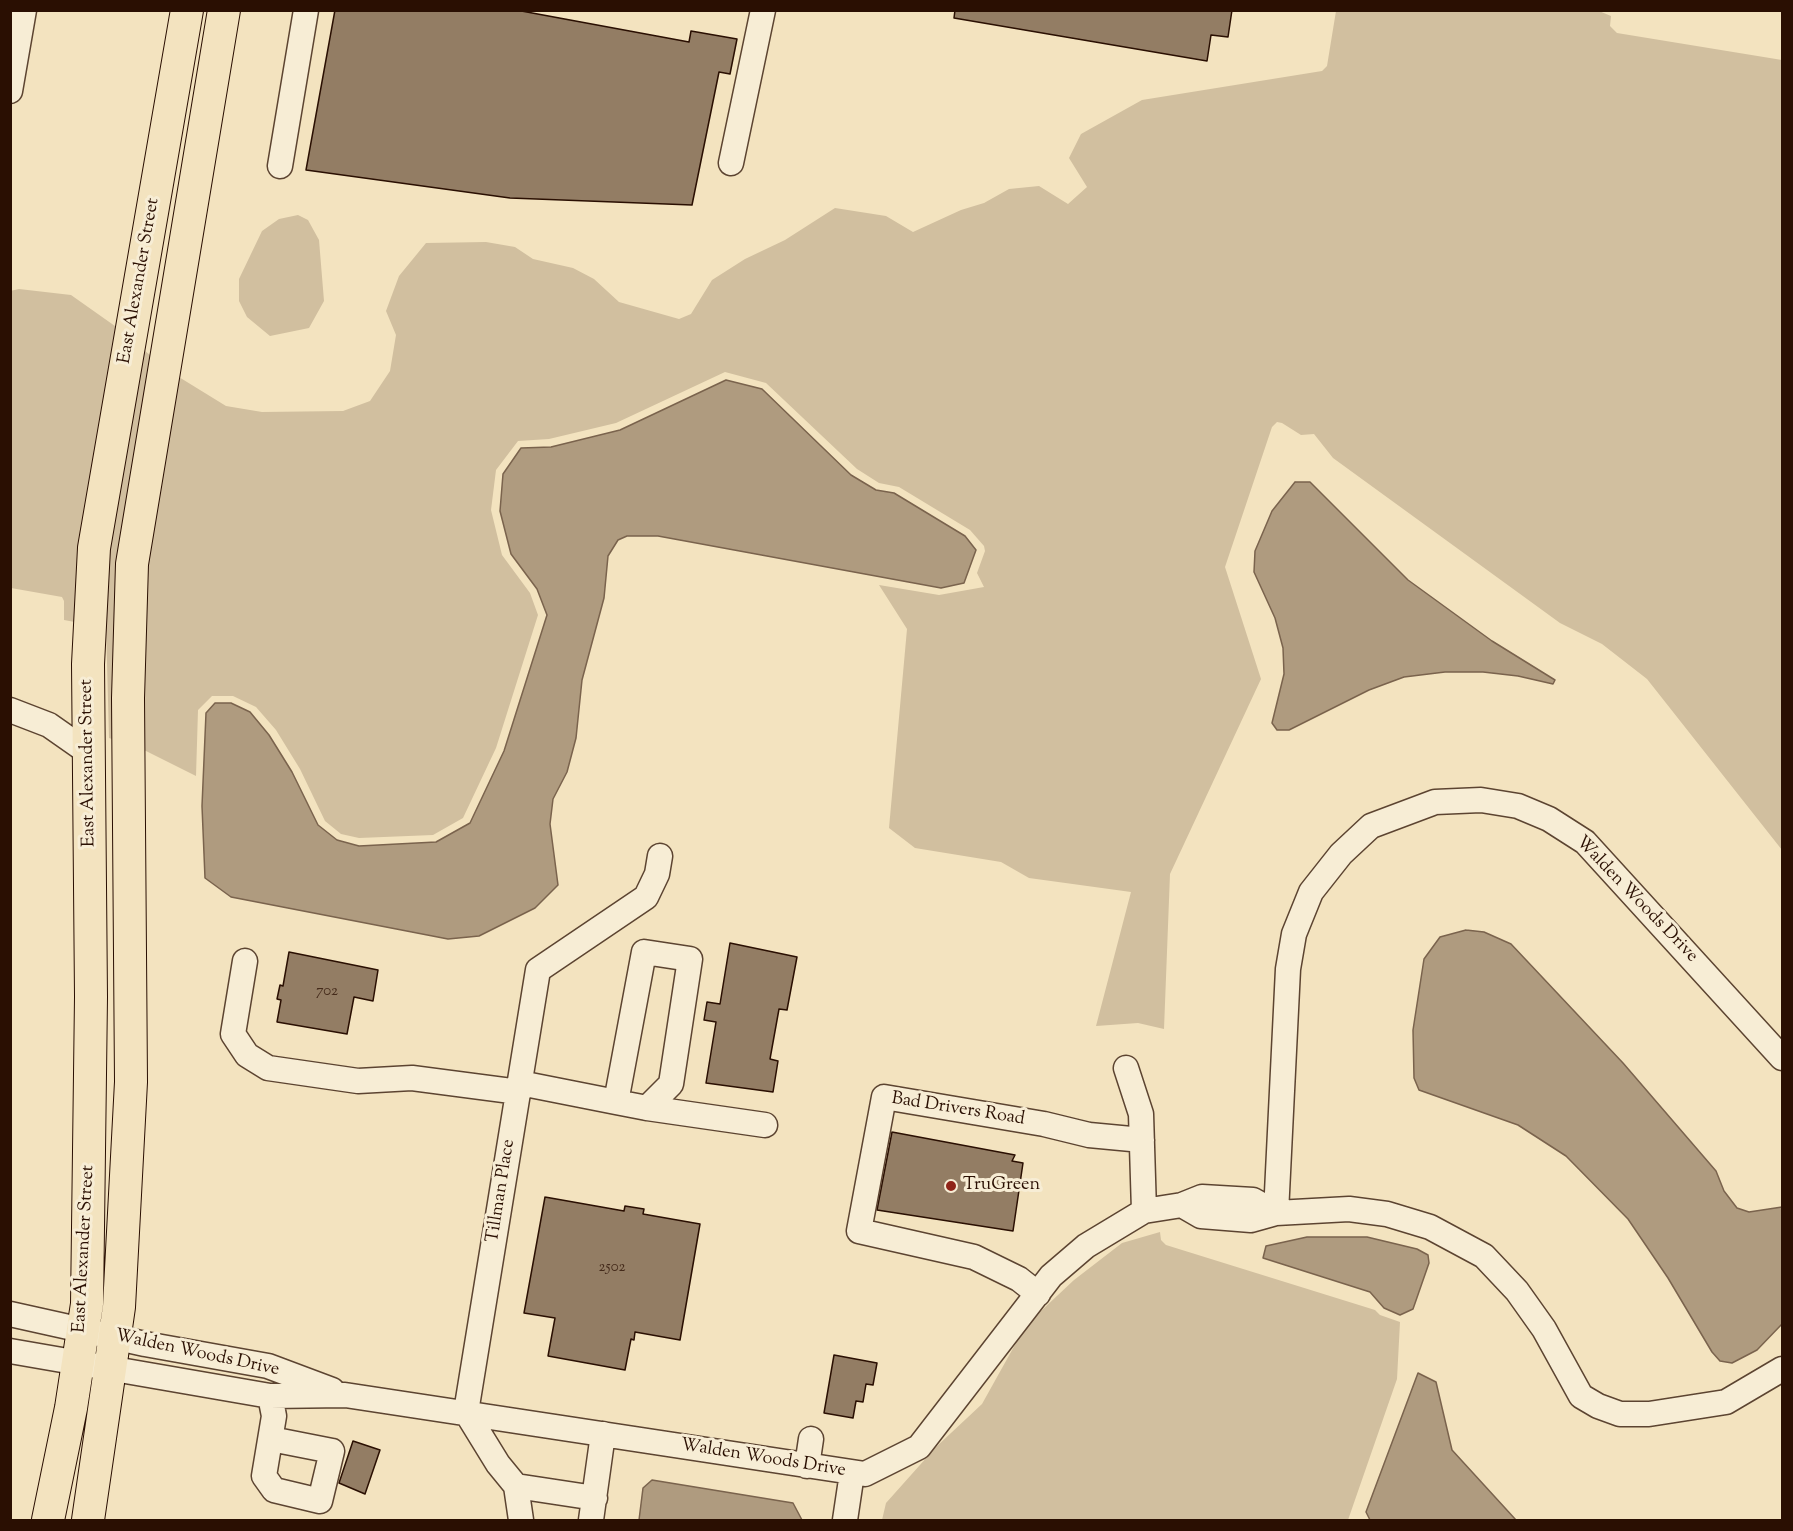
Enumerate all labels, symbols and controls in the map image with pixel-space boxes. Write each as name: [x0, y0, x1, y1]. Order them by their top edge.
street label: East Alexander Street: [115, 196, 165, 366]
street label: East Alexander Street: [77, 679, 101, 847]
street label: Walden Woods Drive: [1570, 832, 1702, 968]
house number: 702: [316, 983, 338, 1001]
street label: Bad Drivers Road: [890, 1089, 1026, 1131]
street label: Tillman Place: [483, 1138, 521, 1244]
street label: East Alexander Street: [70, 1165, 100, 1333]
place label: TruGreen: [963, 1175, 1040, 1197]
marker: TruGreen: [944, 1179, 958, 1193]
house number: 2502: [599, 1259, 625, 1277]
street label: Walden Woods Drive: [113, 1326, 281, 1382]
street label: Walden Woods Drive: [679, 1435, 847, 1483]

